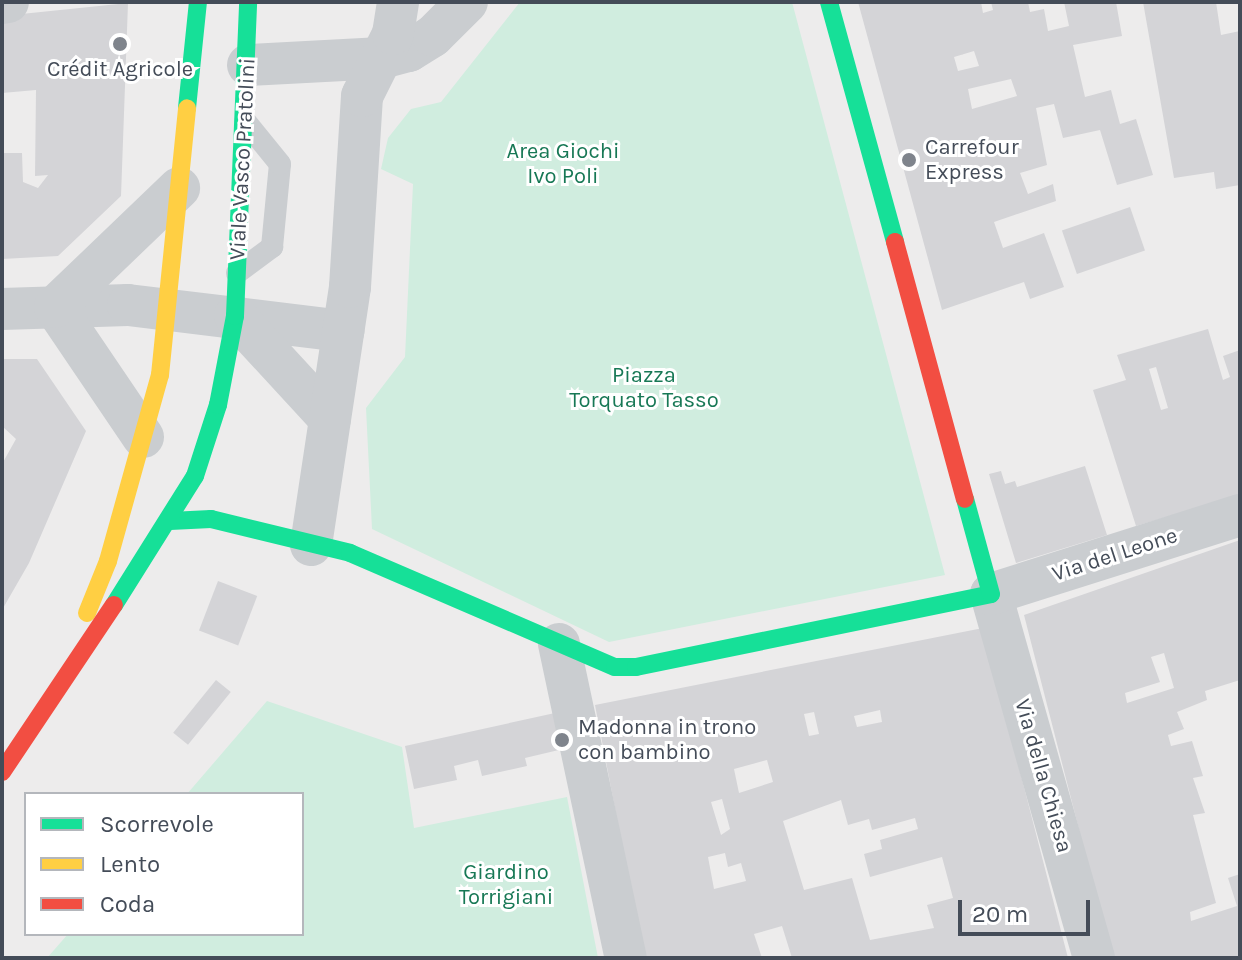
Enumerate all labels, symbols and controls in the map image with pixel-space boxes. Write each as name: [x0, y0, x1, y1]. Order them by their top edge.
marker: Crédit Agricole: [111, 35, 129, 53]
place label: Crédit Agricole: [47, 57, 193, 83]
street label: Viale Vasco Pratolini: [225, 57, 261, 261]
place label: Carrefour Express: [925, 134, 1019, 186]
park label: Area Giochi Ivo Poli: [506, 138, 620, 190]
marker: Carrefour Express: [900, 151, 918, 169]
park label: Piazza Torquato Tasso: [569, 362, 719, 414]
street label: Via del Leone: [1049, 522, 1181, 588]
street label: Via della Chiesa: [1008, 696, 1078, 856]
place label: Madonna in trono con bambino: [578, 714, 756, 766]
marker: Madonna in trono con bambino: [553, 731, 571, 749]
legend: [24, 792, 304, 936]
text: Scorrevole: [100, 810, 214, 838]
text: Lento: [100, 850, 160, 878]
park label: Giardino Torrigiani: [459, 859, 553, 910]
scale bar: [962, 884, 1094, 934]
text: Coda: [100, 890, 155, 918]
text: 20 m: [972, 900, 1028, 928]

